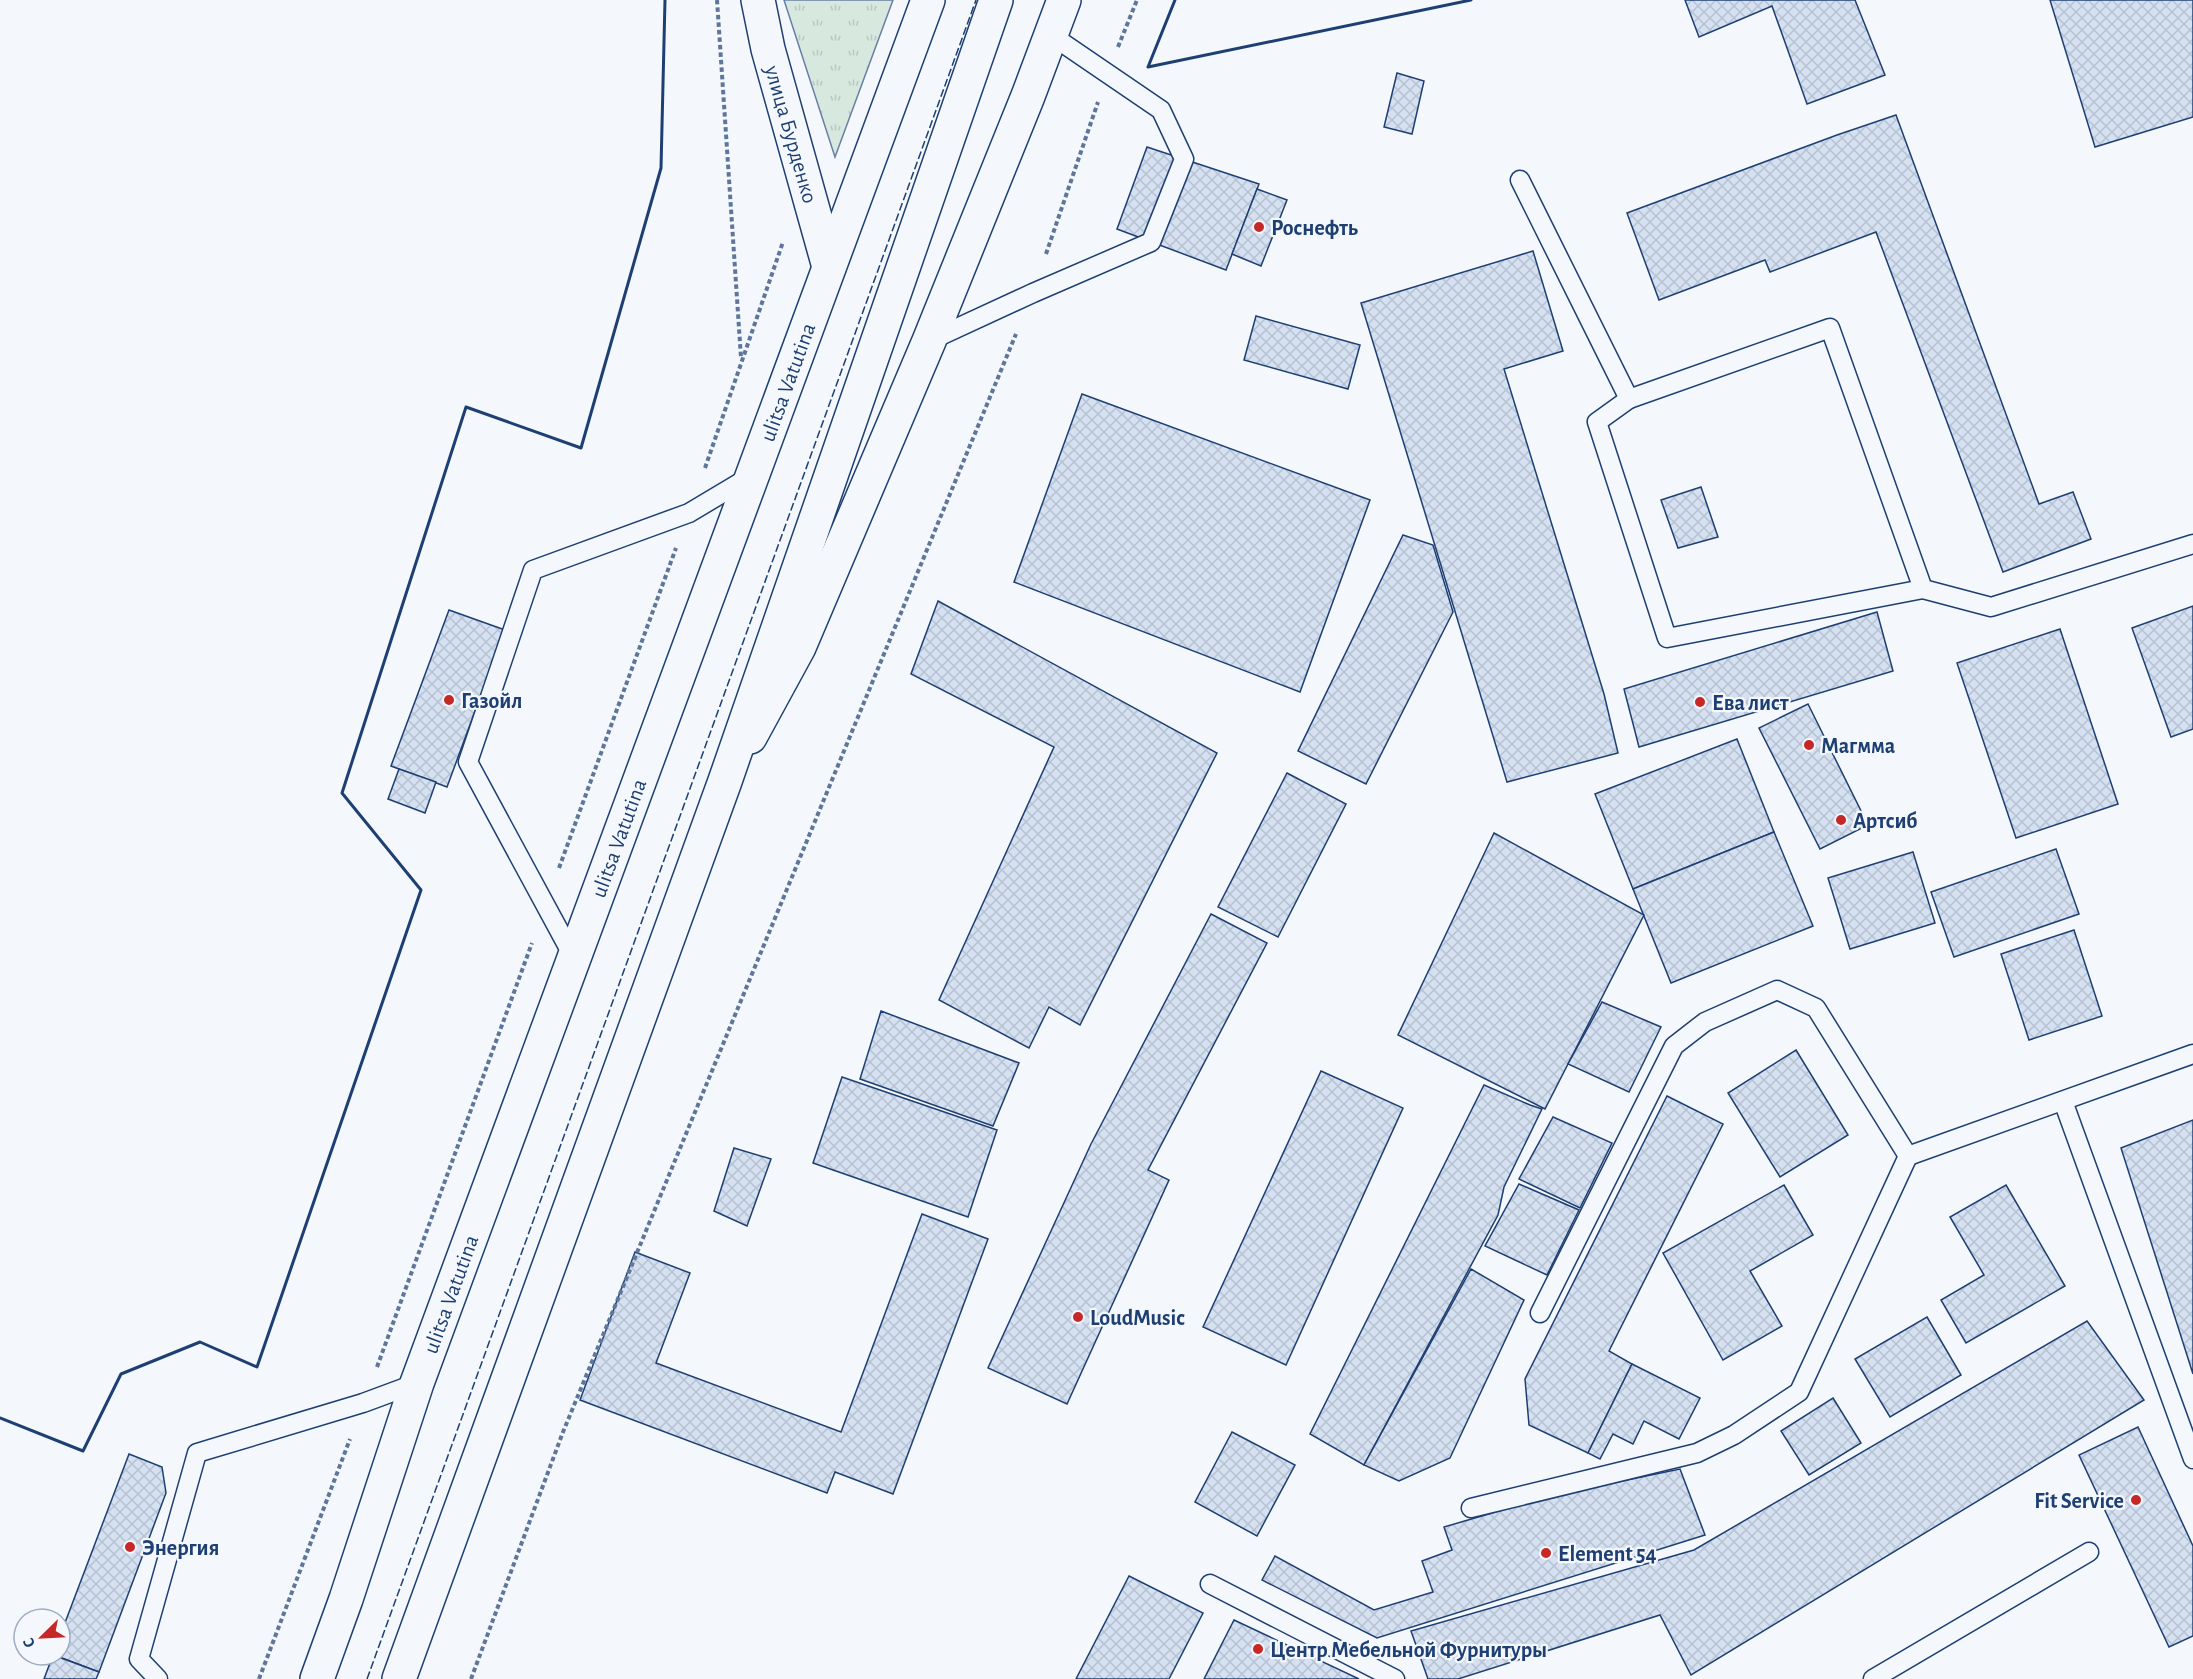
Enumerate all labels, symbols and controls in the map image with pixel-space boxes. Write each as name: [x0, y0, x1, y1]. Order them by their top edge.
street label: улица Бурденко: [761, 62, 821, 206]
place label: Роснефть: [1271, 217, 1359, 239]
marker: Роснефть: [1252, 220, 1266, 234]
street label: ulitsa Vatutina: [756, 320, 820, 445]
place label: Газойл: [461, 690, 522, 712]
place label: Ева лист: [1712, 692, 1789, 714]
marker: Газойл: [442, 693, 456, 707]
marker: Ева лист: [1693, 695, 1707, 709]
place label: Магмма: [1821, 735, 1895, 757]
marker: Магмма: [1802, 738, 1816, 752]
street label: ulitsa Vatutina: [587, 776, 651, 901]
place label: Артсиб: [1853, 810, 1918, 832]
marker: Артсиб: [1834, 813, 1848, 827]
street label: ulitsa Vatutina: [419, 1232, 483, 1357]
place label: LoudMusic: [1090, 1307, 1185, 1329]
marker: LoudMusic: [1071, 1310, 1085, 1324]
place label: Fit Service: [2034, 1490, 2124, 1512]
marker: Fit Service: [2129, 1493, 2143, 1507]
place label: Энергия: [142, 1537, 219, 1559]
marker: Энергия: [123, 1540, 137, 1554]
place label: Element 54: [1558, 1543, 1657, 1565]
marker: Element 54: [1539, 1546, 1553, 1560]
north arrow: [12, 1607, 72, 1667]
text: С: [20, 1635, 38, 1650]
place label: Центр Мебельной Фурнитуры: [1270, 1639, 1547, 1662]
marker: Центр Мебельной Фурнитуры: [1251, 1642, 1265, 1656]

